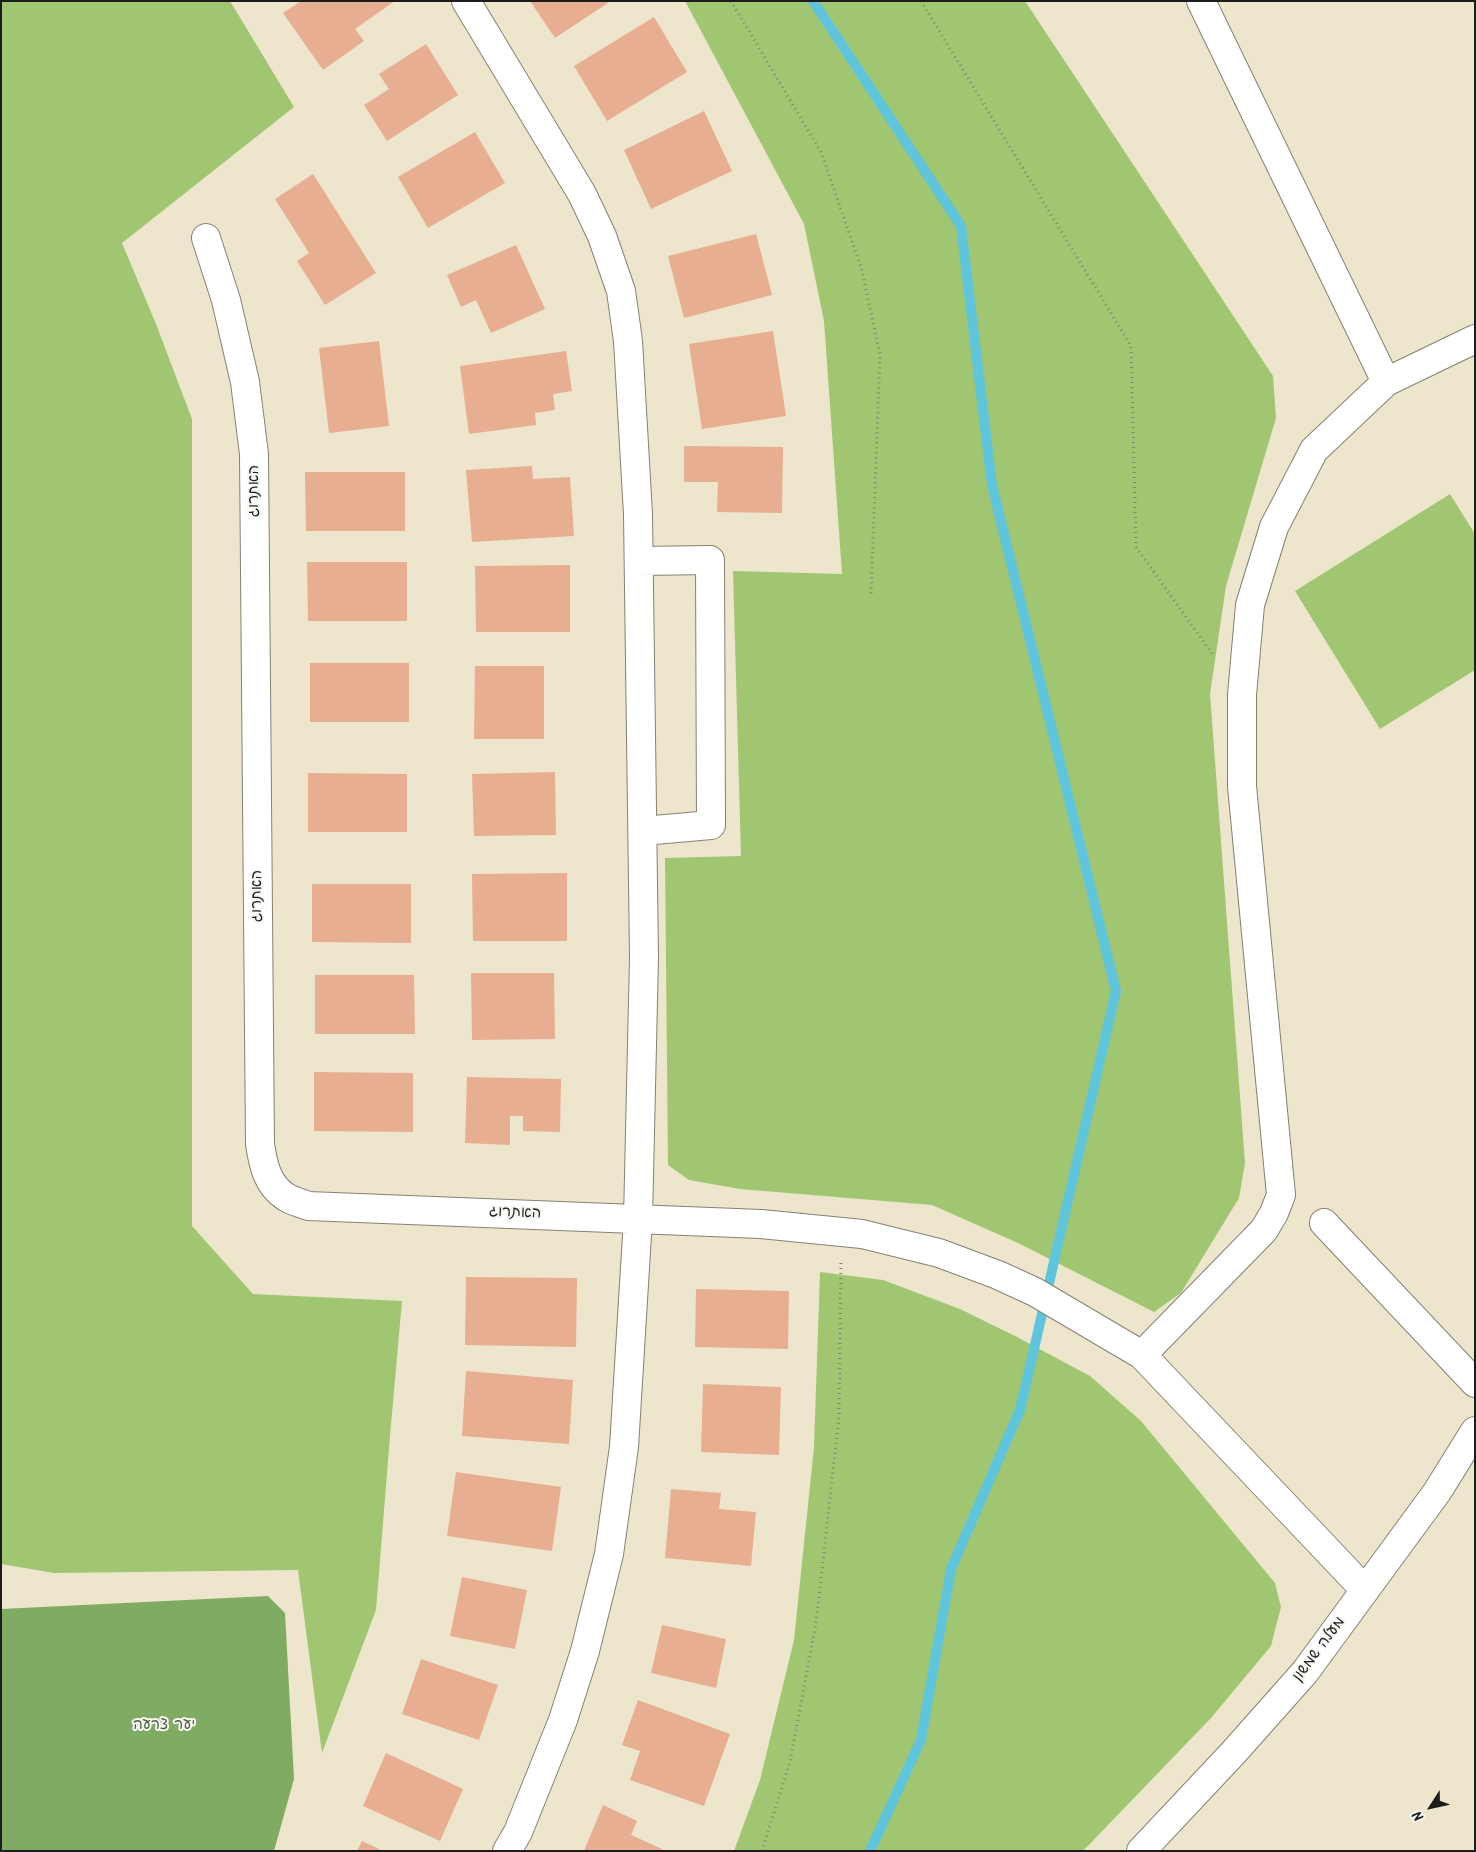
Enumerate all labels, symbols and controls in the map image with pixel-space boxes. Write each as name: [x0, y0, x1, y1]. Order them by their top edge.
street label: האתרוג: [246, 465, 264, 517]
street label: האתרוג: [249, 870, 267, 922]
street label: האתרוג: [489, 1204, 541, 1224]
street label: מעלה שמשון: [1290, 1614, 1350, 1686]
park label: יער צרעה: [133, 1717, 195, 1735]
north arrow: [1406, 1782, 1456, 1832]
text: N: [1407, 1806, 1430, 1826]

